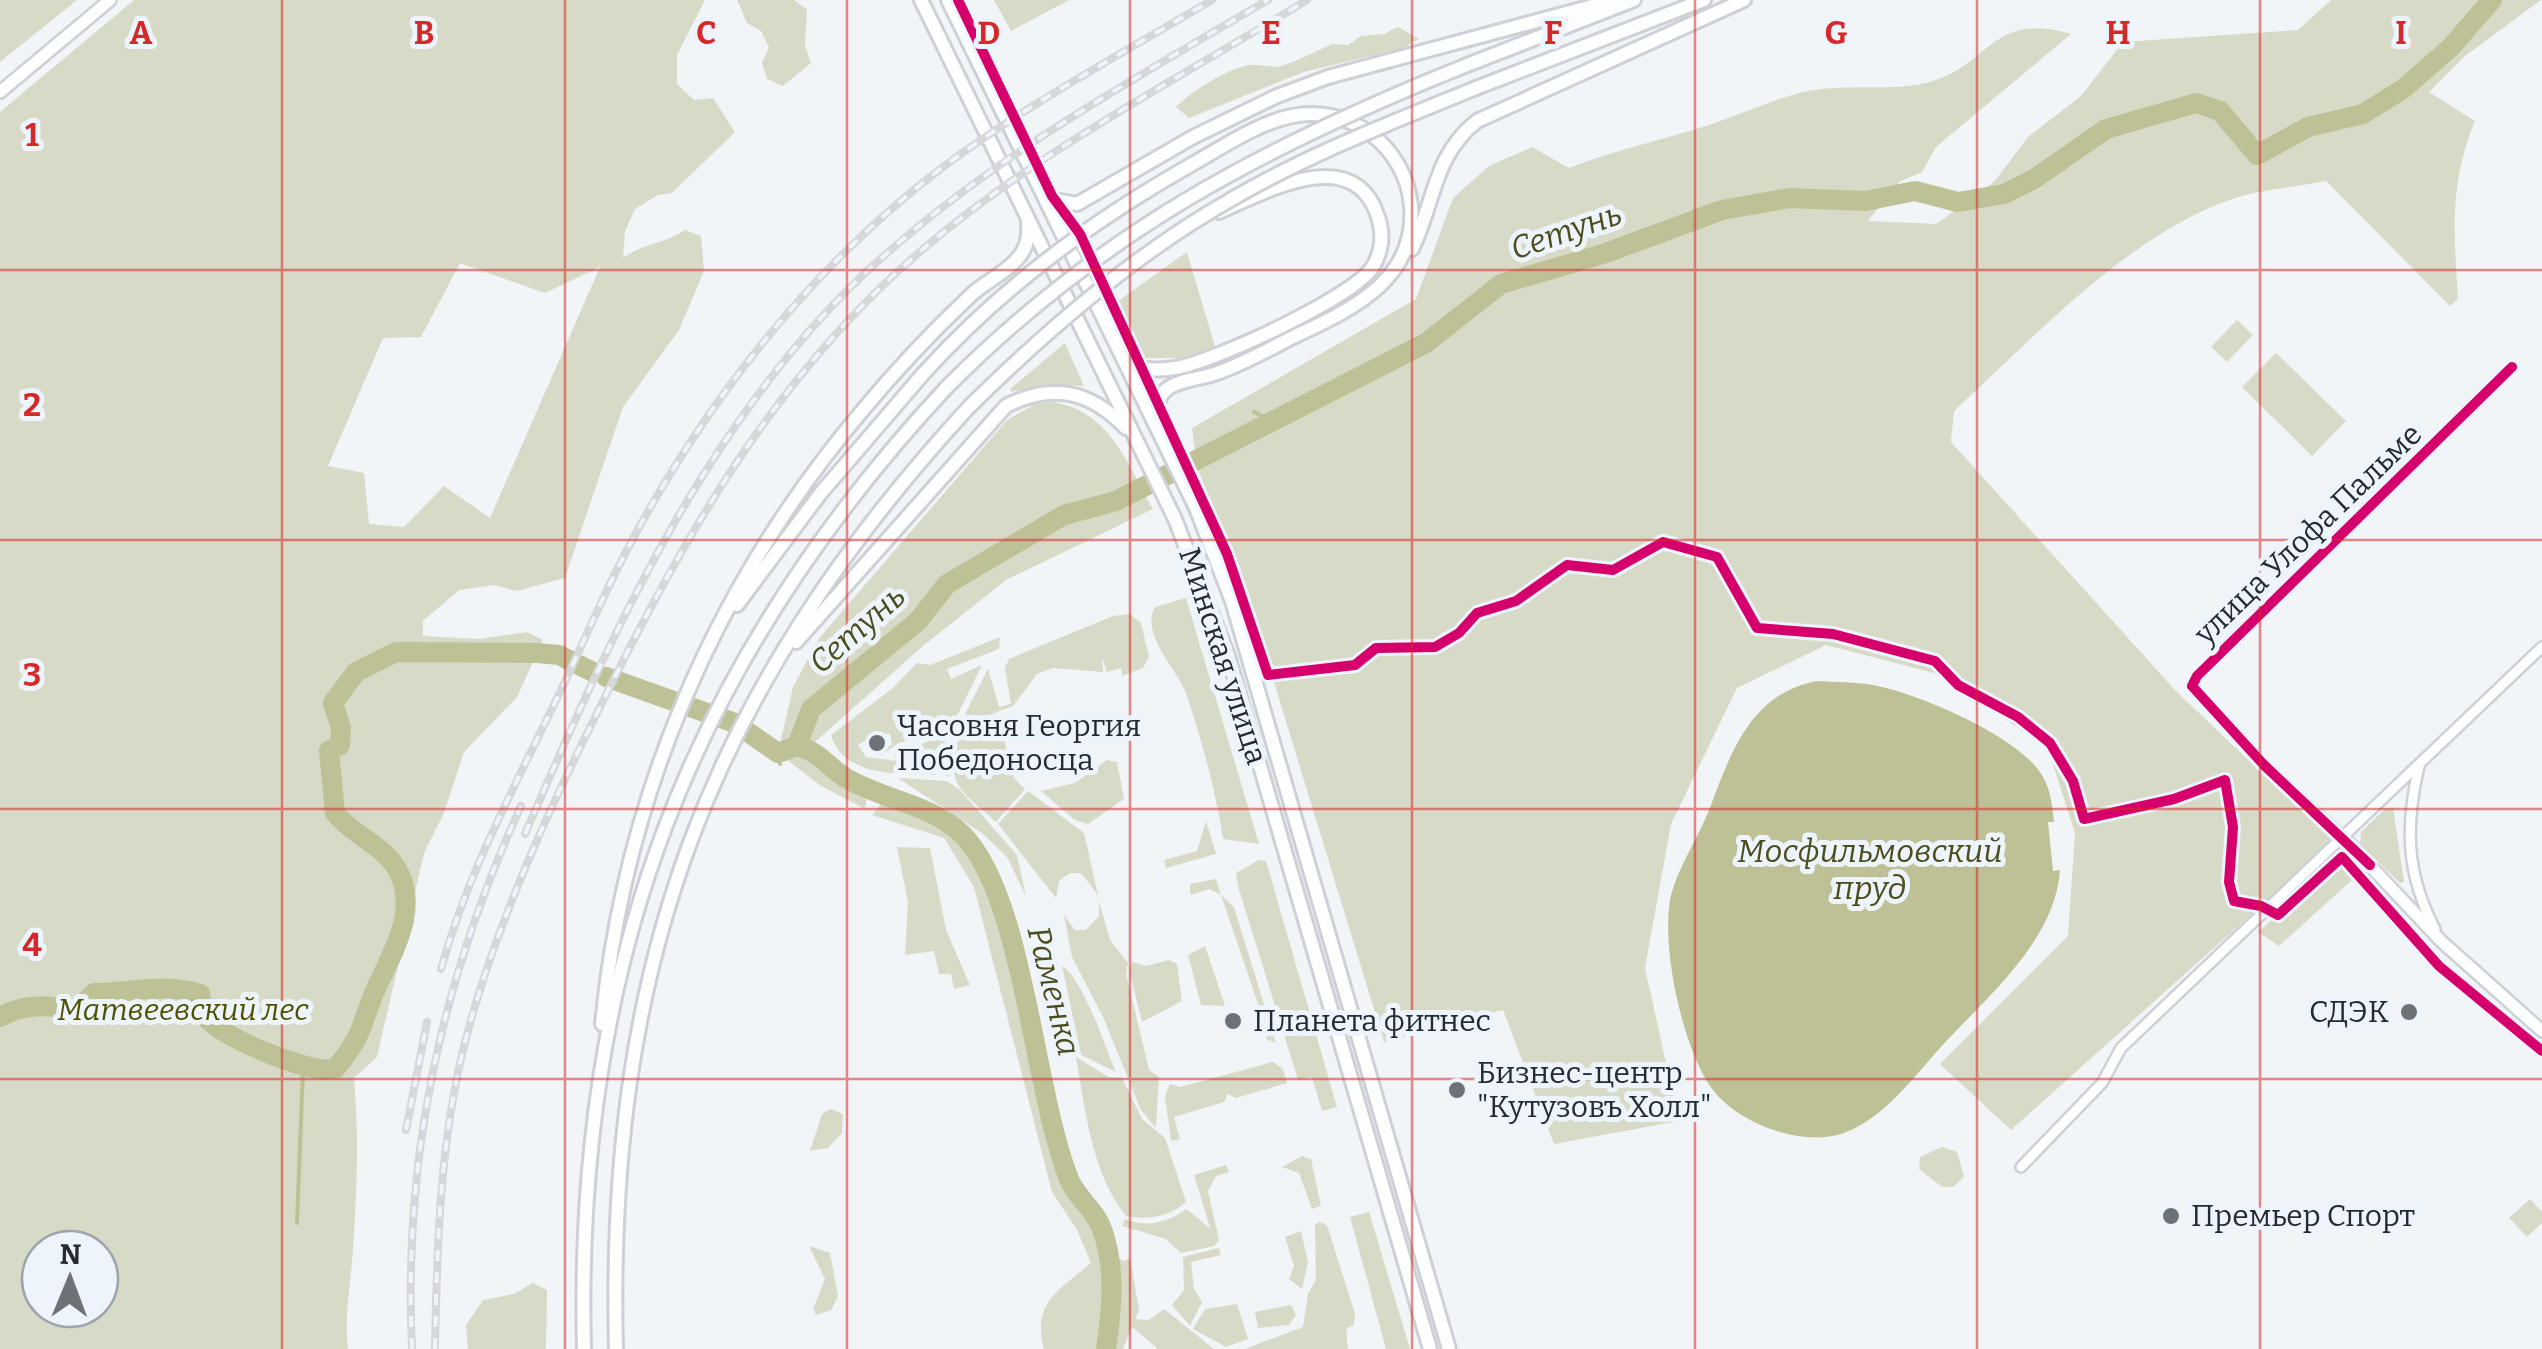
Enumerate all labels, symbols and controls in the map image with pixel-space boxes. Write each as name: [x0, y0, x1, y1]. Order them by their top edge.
text: A: [130, 14, 153, 52]
text: B: [414, 14, 434, 52]
text: C: [696, 14, 716, 52]
text: D: [978, 14, 1000, 52]
text: E: [1261, 14, 1281, 52]
text: F: [1544, 14, 1562, 52]
text: G: [1825, 14, 1848, 52]
text: H: [2105, 14, 2131, 52]
text: I: [2395, 14, 2407, 52]
text: 1: [25, 116, 39, 154]
water label: Сетунь: [1506, 194, 1626, 268]
text: 2: [23, 386, 41, 424]
street label: улица Улофа Пальме: [2186, 416, 2429, 652]
street label: Минская улица: [1171, 543, 1275, 769]
water label: Сетунь: [801, 577, 913, 681]
text: 3: [23, 656, 41, 694]
place label: Часовня Георгия Победоносца: [897, 708, 1141, 778]
marker: Часовня Георгия Победоносца: [866, 732, 888, 754]
water label: Мосфильмовский пруд: [1737, 832, 2003, 907]
water label: Раменка: [1020, 922, 1088, 1060]
text: 4: [22, 926, 42, 964]
park label: Матвеевский лес: [57, 992, 309, 1028]
place label: СДЭК: [2309, 994, 2389, 1030]
marker: СДЭК: [2398, 1001, 2420, 1023]
place label: Планета фитнес: [1253, 1003, 1491, 1039]
marker: Планета фитнес: [1222, 1010, 1244, 1032]
place label: Бизнес-центр "Кутузовъ Холл": [1477, 1055, 1712, 1125]
marker: Бизнес-центр "Кутузовъ Холл": [1446, 1079, 1468, 1101]
place label: Премьер Спорт: [2191, 1198, 2415, 1234]
marker: Премьер Спорт: [2160, 1205, 2182, 1227]
north arrow: [20, 1229, 120, 1329]
text: N: [59, 1238, 82, 1271]

